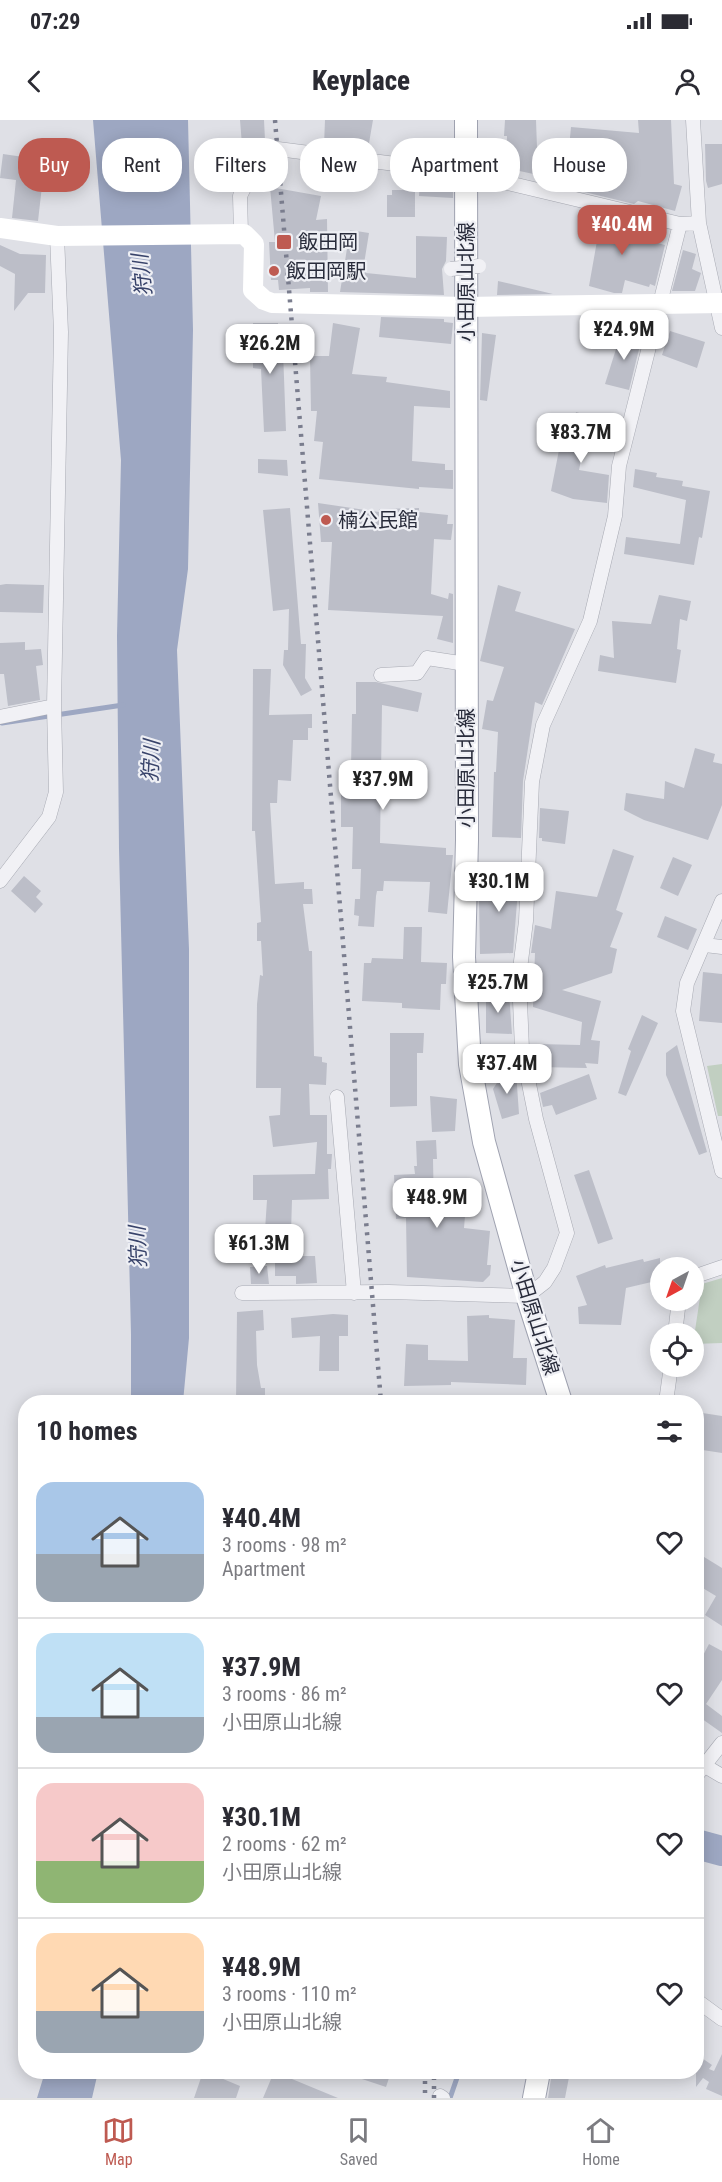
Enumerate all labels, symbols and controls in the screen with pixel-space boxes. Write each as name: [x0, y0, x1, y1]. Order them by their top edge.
text: 07:29: [30, 9, 81, 34]
icon: back: [18, 65, 51, 98]
text: Keyplace: [312, 65, 410, 97]
icon: person: [671, 65, 704, 98]
chip: Buy: [18, 138, 90, 192]
chip: Rent: [102, 138, 182, 192]
chip: Filters: [194, 138, 288, 192]
chip: New: [300, 138, 378, 192]
chip: Apartment: [390, 138, 520, 192]
chip: House: [532, 138, 627, 192]
pin: ¥40.4M: [573, 205, 671, 256]
text: ¥40.4M: [592, 212, 652, 236]
street label: 小田原山北線: [454, 222, 478, 342]
place label: 飯田岡: [298, 230, 358, 254]
marker: 飯田岡: [275, 233, 293, 251]
water label: 狩川: [128, 251, 156, 297]
place label: 飯田岡駅: [286, 259, 366, 283]
marker: 飯田岡駅: [267, 264, 281, 278]
pin: ¥24.9M: [575, 310, 673, 361]
text: ¥24.9M: [594, 317, 654, 341]
pin: ¥26.2M: [221, 324, 319, 375]
text: ¥26.2M: [240, 331, 300, 355]
pin: ¥83.7M: [532, 413, 630, 464]
text: ¥83.7M: [551, 420, 611, 444]
place label: 楠公民館: [338, 508, 418, 532]
marker: 楠公民館: [319, 513, 333, 527]
street label: 小田原山北線: [454, 708, 478, 828]
water label: 狩川: [138, 737, 164, 783]
pin: ¥37.9M: [334, 760, 432, 811]
text: ¥37.9M: [353, 767, 413, 791]
pin: ¥30.1M: [450, 862, 548, 913]
text: ¥30.1M: [469, 869, 529, 893]
pin: ¥25.7M: [449, 963, 547, 1014]
text: ¥25.7M: [468, 970, 528, 994]
pin: ¥37.4M: [458, 1044, 556, 1095]
text: ¥37.4M: [477, 1051, 537, 1075]
pin: ¥48.9M: [388, 1178, 486, 1229]
text: ¥48.9M: [407, 1185, 467, 1209]
water label: 狩川: [125, 1224, 151, 1268]
pin: ¥61.3M: [210, 1224, 308, 1275]
text: ¥61.3M: [229, 1231, 289, 1255]
street label: 小田原山北線: [506, 1256, 564, 1378]
north arrow: [650, 1257, 704, 1311]
map controls: [650, 1257, 704, 1377]
button: locate: [650, 1323, 704, 1377]
icon: filters: [653, 1415, 686, 1448]
text: 10 homes: [36, 1416, 138, 1446]
text: ¥40.4M: [222, 1503, 301, 1533]
icon: home: [84, 1506, 156, 1578]
icon: heart: [653, 1526, 686, 1559]
text: 3 rooms · 98 m²: [222, 1533, 347, 1557]
text: Apartment: [222, 1557, 306, 1581]
text: ¥37.9M: [222, 1652, 301, 1682]
icon: home: [84, 1657, 156, 1729]
icon: heart: [653, 1677, 686, 1710]
text: 3 rooms · 86 m²: [222, 1682, 347, 1706]
text: 小田原山北線: [222, 1710, 342, 1734]
text: ¥30.1M: [222, 1802, 301, 1832]
icon: home: [84, 1807, 156, 1879]
icon: heart: [653, 1827, 686, 1860]
text: 2 rooms · 62 m²: [222, 1832, 347, 1856]
text: 小田原山北線: [222, 1860, 342, 1884]
text: ¥48.9M: [222, 1952, 301, 1982]
icon: home: [84, 1957, 156, 2029]
icon: heart: [653, 1977, 686, 2010]
text: 3 rooms · 110 m²: [222, 1982, 357, 2006]
text: 小田原山北線: [222, 2010, 342, 2034]
tab: Map: [102, 2114, 135, 2169]
tab: Saved: [340, 2114, 378, 2169]
tab: Home: [582, 2114, 620, 2169]

